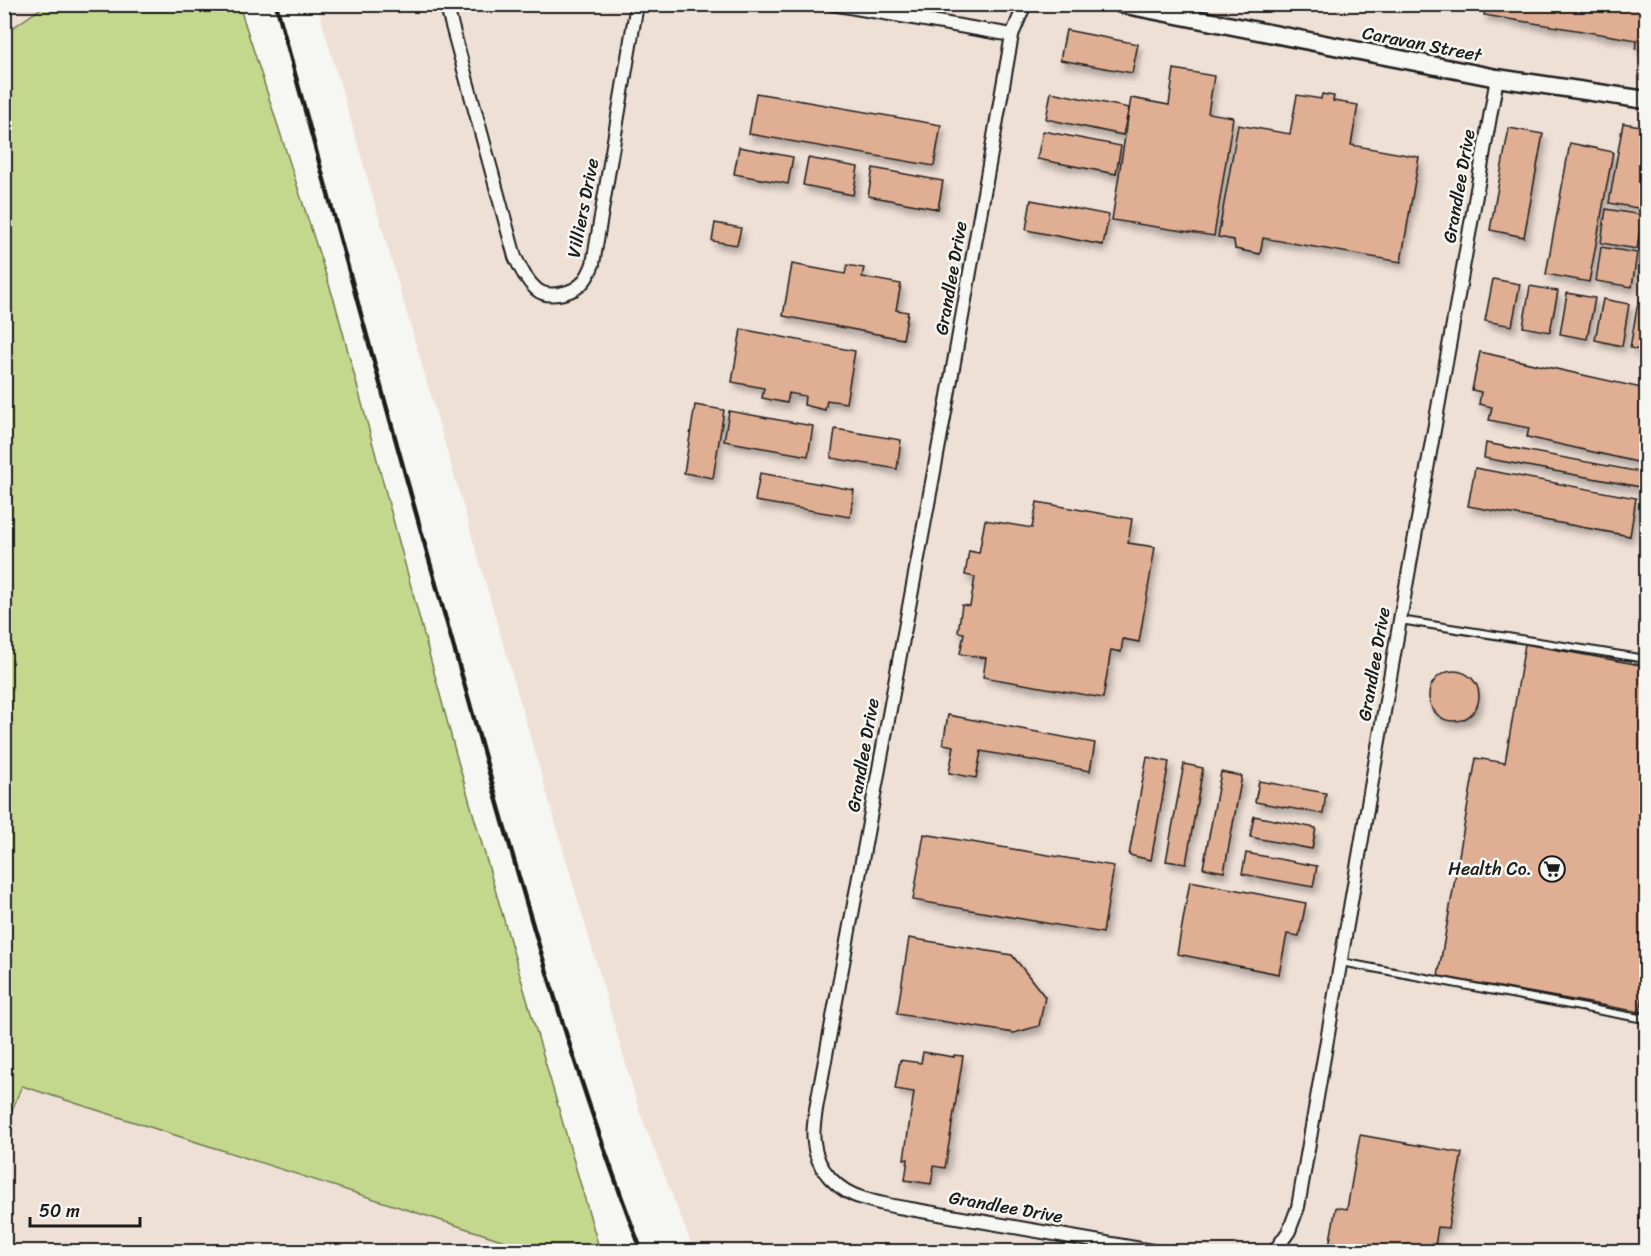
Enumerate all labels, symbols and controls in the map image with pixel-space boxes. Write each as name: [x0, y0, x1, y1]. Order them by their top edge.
street label: Caravan Street: [1360, 17, 1485, 71]
street label: Grandlee Drive: [1433, 126, 1485, 246]
street label: Villiers Drive: [558, 156, 608, 260]
street label: Grandlee Drive: [925, 218, 977, 338]
street label: Grandlee Drive: [1348, 604, 1400, 724]
street label: Grandlee Drive: [837, 695, 889, 815]
place label: Health Co.: [1448, 853, 1532, 885]
supermarket icon: Health Co.: [1537, 854, 1567, 884]
street label: Grandlee Drive: [946, 1181, 1066, 1233]
scale bar: [30, 1190, 140, 1228]
text: 50 m: [39, 1195, 80, 1227]

